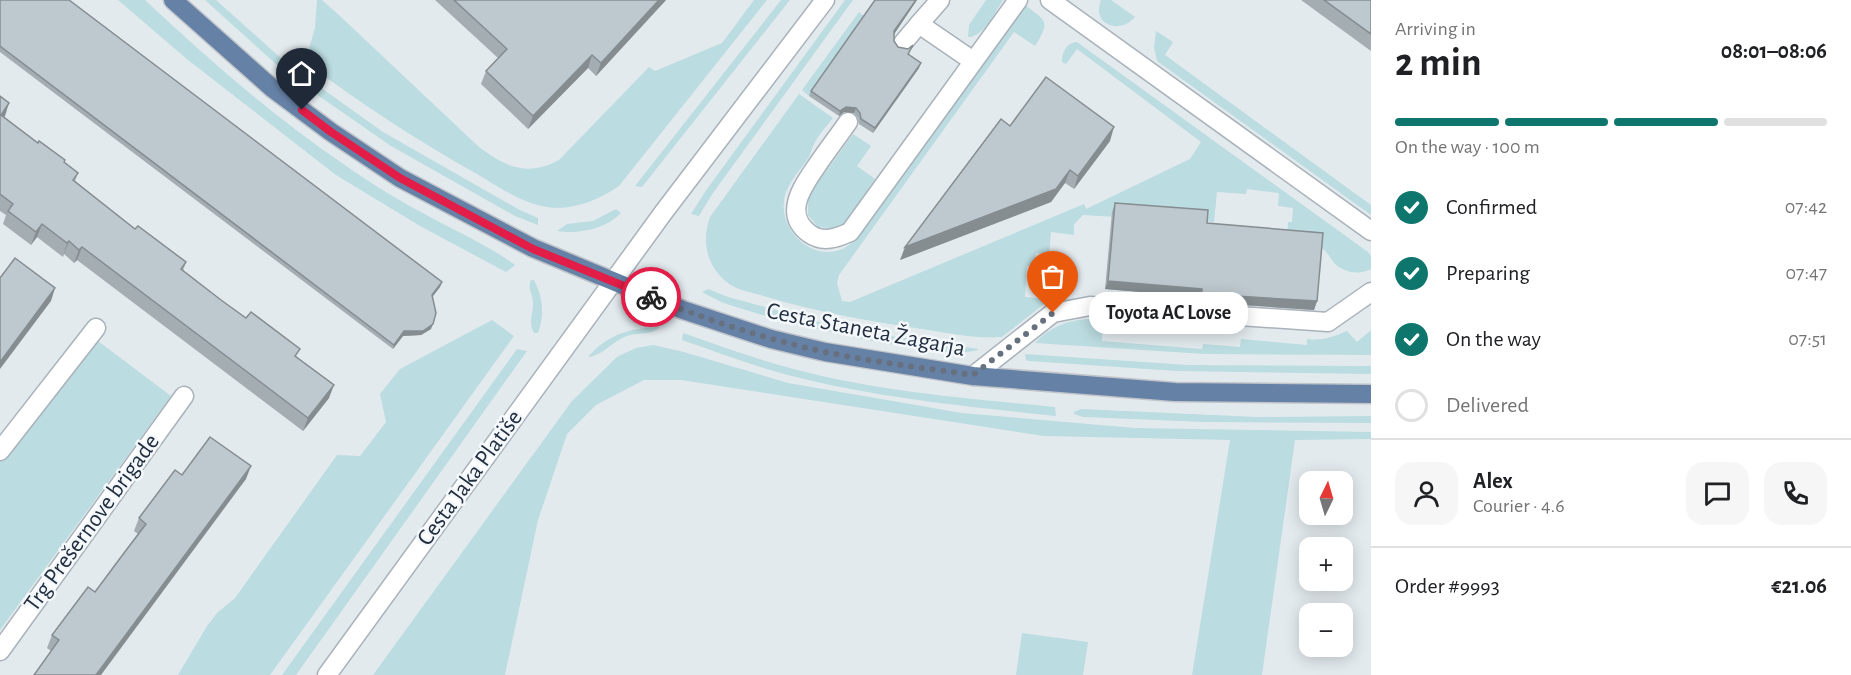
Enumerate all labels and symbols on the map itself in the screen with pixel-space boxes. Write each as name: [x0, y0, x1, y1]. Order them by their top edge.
pin: [276, 48, 327, 110]
pin: [1027, 251, 1078, 313]
courier: [621, 267, 681, 327]
callout: Toyota AC Lovse: [1089, 292, 1248, 334]
street label: Cesta Staneta Žagarja: [765, 298, 968, 361]
street label: Cesta Jaka Platiše: [413, 406, 527, 550]
street label: Trg Prešernove brigade: [20, 430, 164, 616]
north arrow: [1299, 471, 1353, 525]

